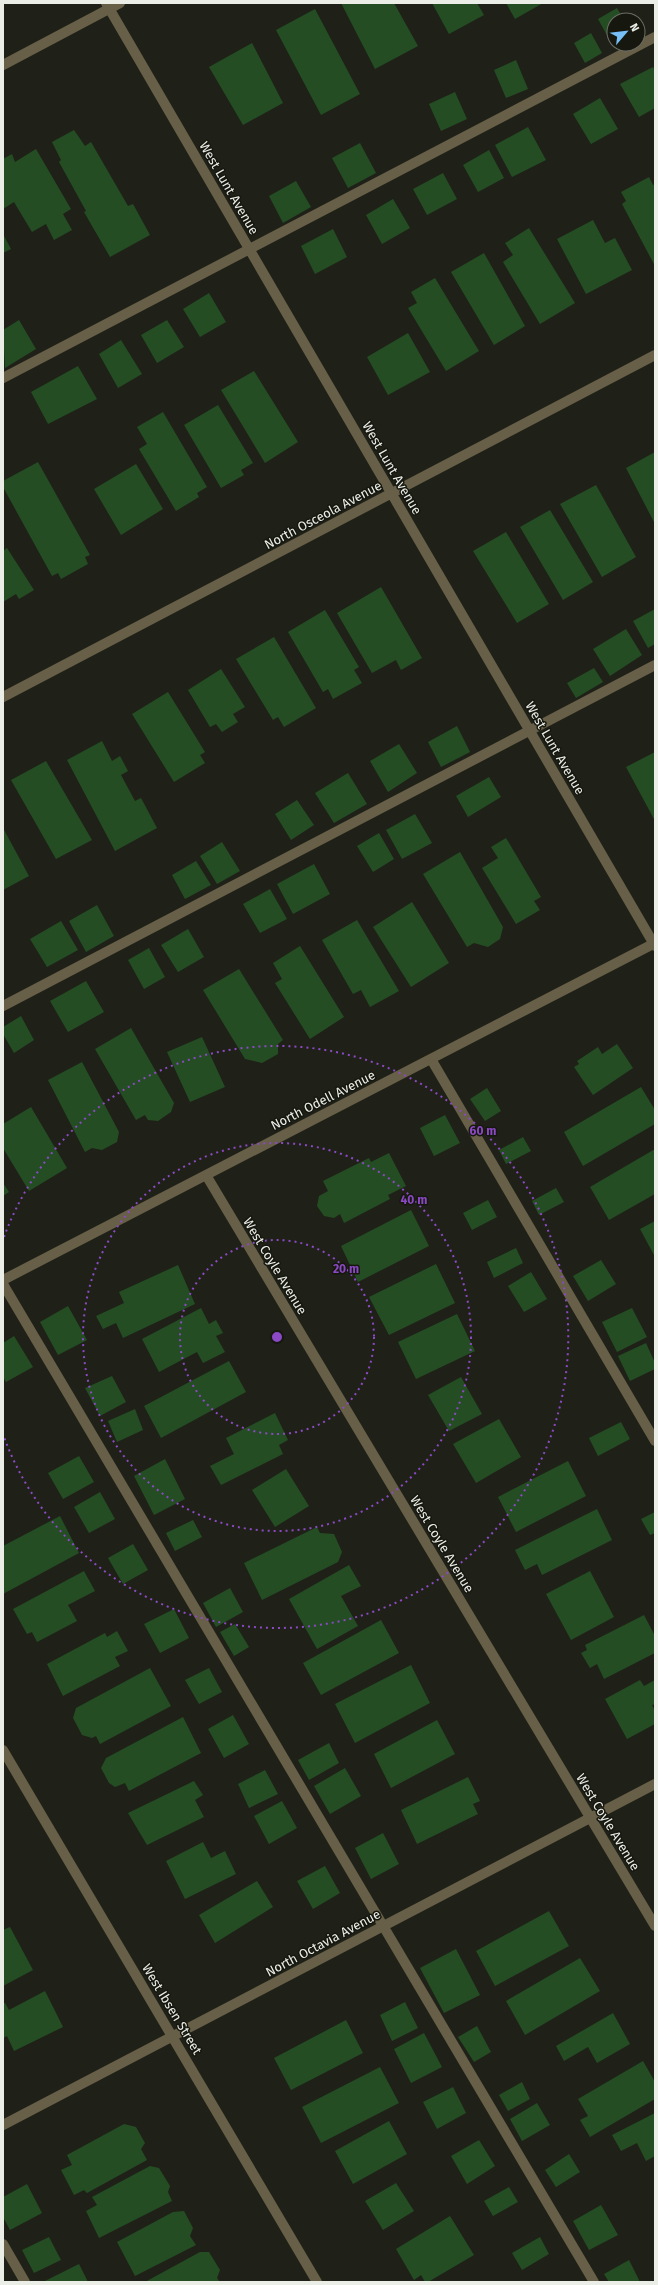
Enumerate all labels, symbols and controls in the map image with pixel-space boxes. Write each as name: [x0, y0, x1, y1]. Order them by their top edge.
north arrow: [606, 12, 646, 52]
text: N: [627, 21, 642, 34]
street label: West Lunt Avenue: [196, 139, 262, 237]
street label: West Lunt Avenue: [359, 419, 425, 517]
street label: North Osceola Avenue: [262, 478, 384, 552]
street label: West Lunt Avenue: [522, 699, 588, 797]
street label: North Odell Avenue: [268, 1067, 378, 1133]
text: 60 m: [470, 1124, 496, 1138]
text: 40 m: [401, 1193, 427, 1207]
street label: West Coyle Avenue: [240, 1215, 310, 1317]
text: 20 m: [333, 1262, 359, 1276]
centre of rings: [270, 1330, 284, 1344]
street label: West Coyle Avenue: [407, 1493, 477, 1595]
street label: West Coyle Avenue: [573, 1771, 643, 1873]
street label: North Octavia Avenue: [263, 1906, 383, 1980]
street label: West Ibsen Street: [139, 1961, 205, 2057]

